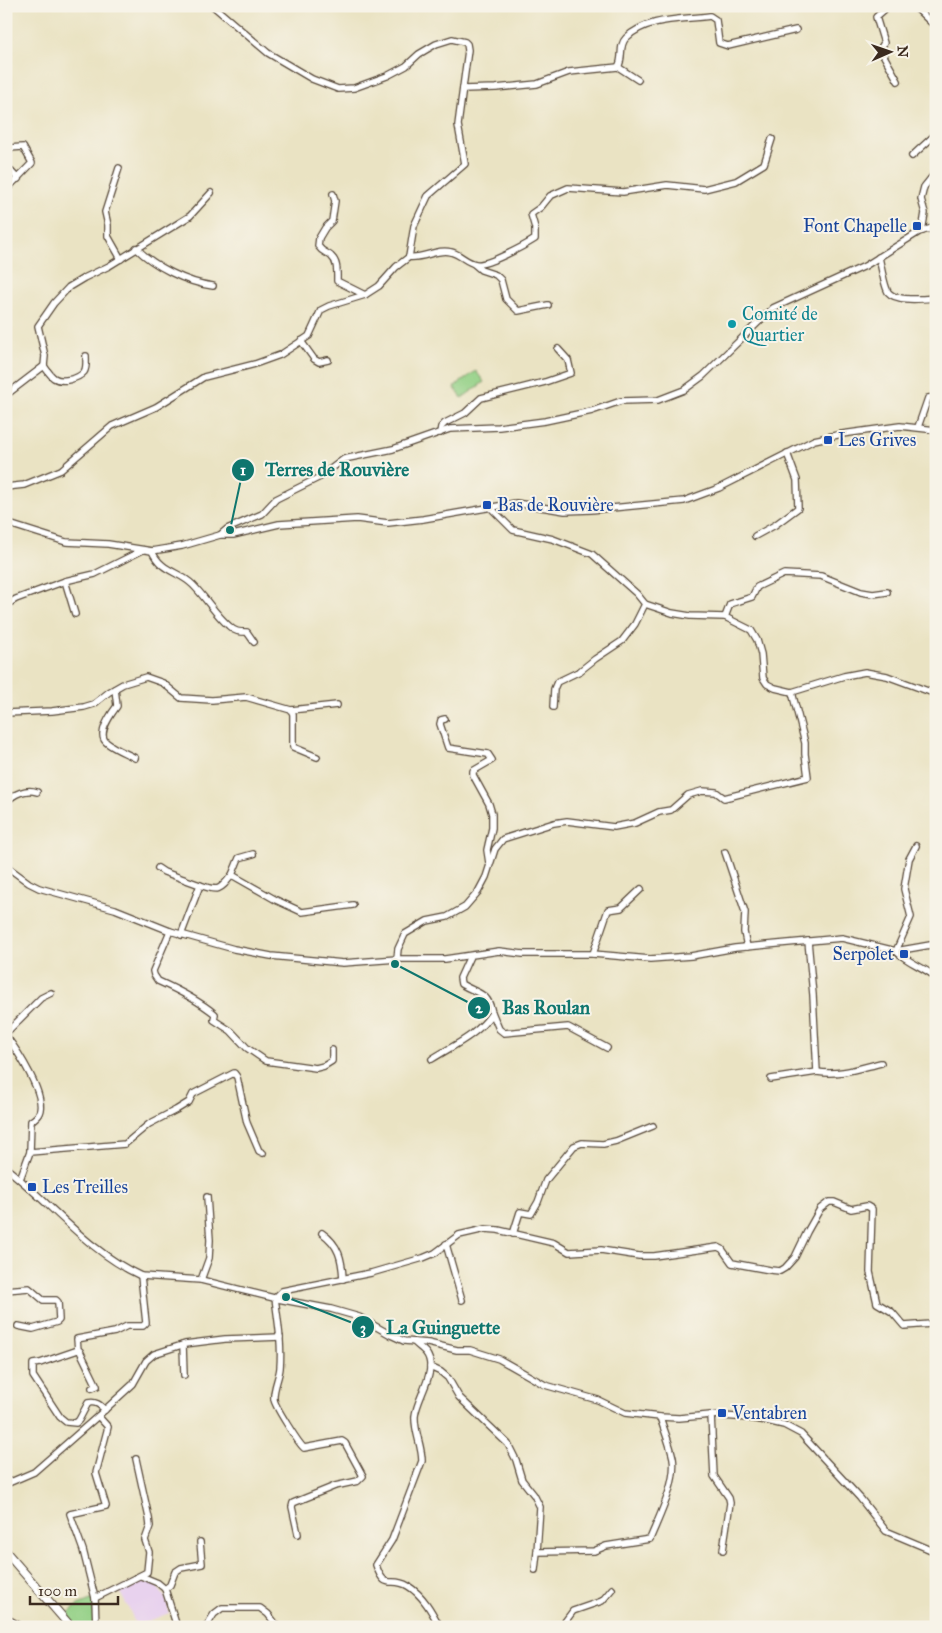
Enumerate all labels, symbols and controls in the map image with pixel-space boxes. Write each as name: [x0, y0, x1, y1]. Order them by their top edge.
north arrow: [864, 28, 914, 78]
text: N: [894, 45, 911, 58]
place label: Font Chapelle: [803, 215, 907, 237]
marker: Font Chapelle: [911, 220, 923, 232]
place label: Comité de Quartier: [742, 303, 818, 346]
marker: Comité de Quartier: [726, 318, 738, 330]
place label: Les Grives: [838, 429, 916, 451]
marker: Les Grives: [822, 434, 834, 446]
callout: Terres de Rouvière: [230, 453, 419, 487]
text: Terres de Rouvière: [264, 458, 409, 481]
text: 1: [240, 461, 246, 479]
place label: Bas de Rouvière: [497, 494, 614, 516]
marker: Bas de Rouvière: [481, 499, 493, 511]
place label: Serpolet: [833, 943, 895, 965]
marker: Serpolet: [898, 948, 910, 960]
callout: Bas Roulan: [467, 991, 600, 1025]
text: Bas Roulan: [502, 996, 591, 1019]
text: 2: [475, 999, 483, 1017]
place label: Les Treilles: [42, 1176, 128, 1198]
marker: Les Treilles: [26, 1181, 38, 1193]
callout: La Guinguette: [351, 1310, 510, 1344]
text: La Guinguette: [386, 1316, 500, 1340]
text: 3: [360, 1319, 366, 1338]
place label: Ventabren: [731, 1402, 807, 1424]
marker: Ventabren: [716, 1407, 728, 1419]
scale bar: [30, 1573, 118, 1605]
text: 100 m: [38, 1582, 78, 1600]

